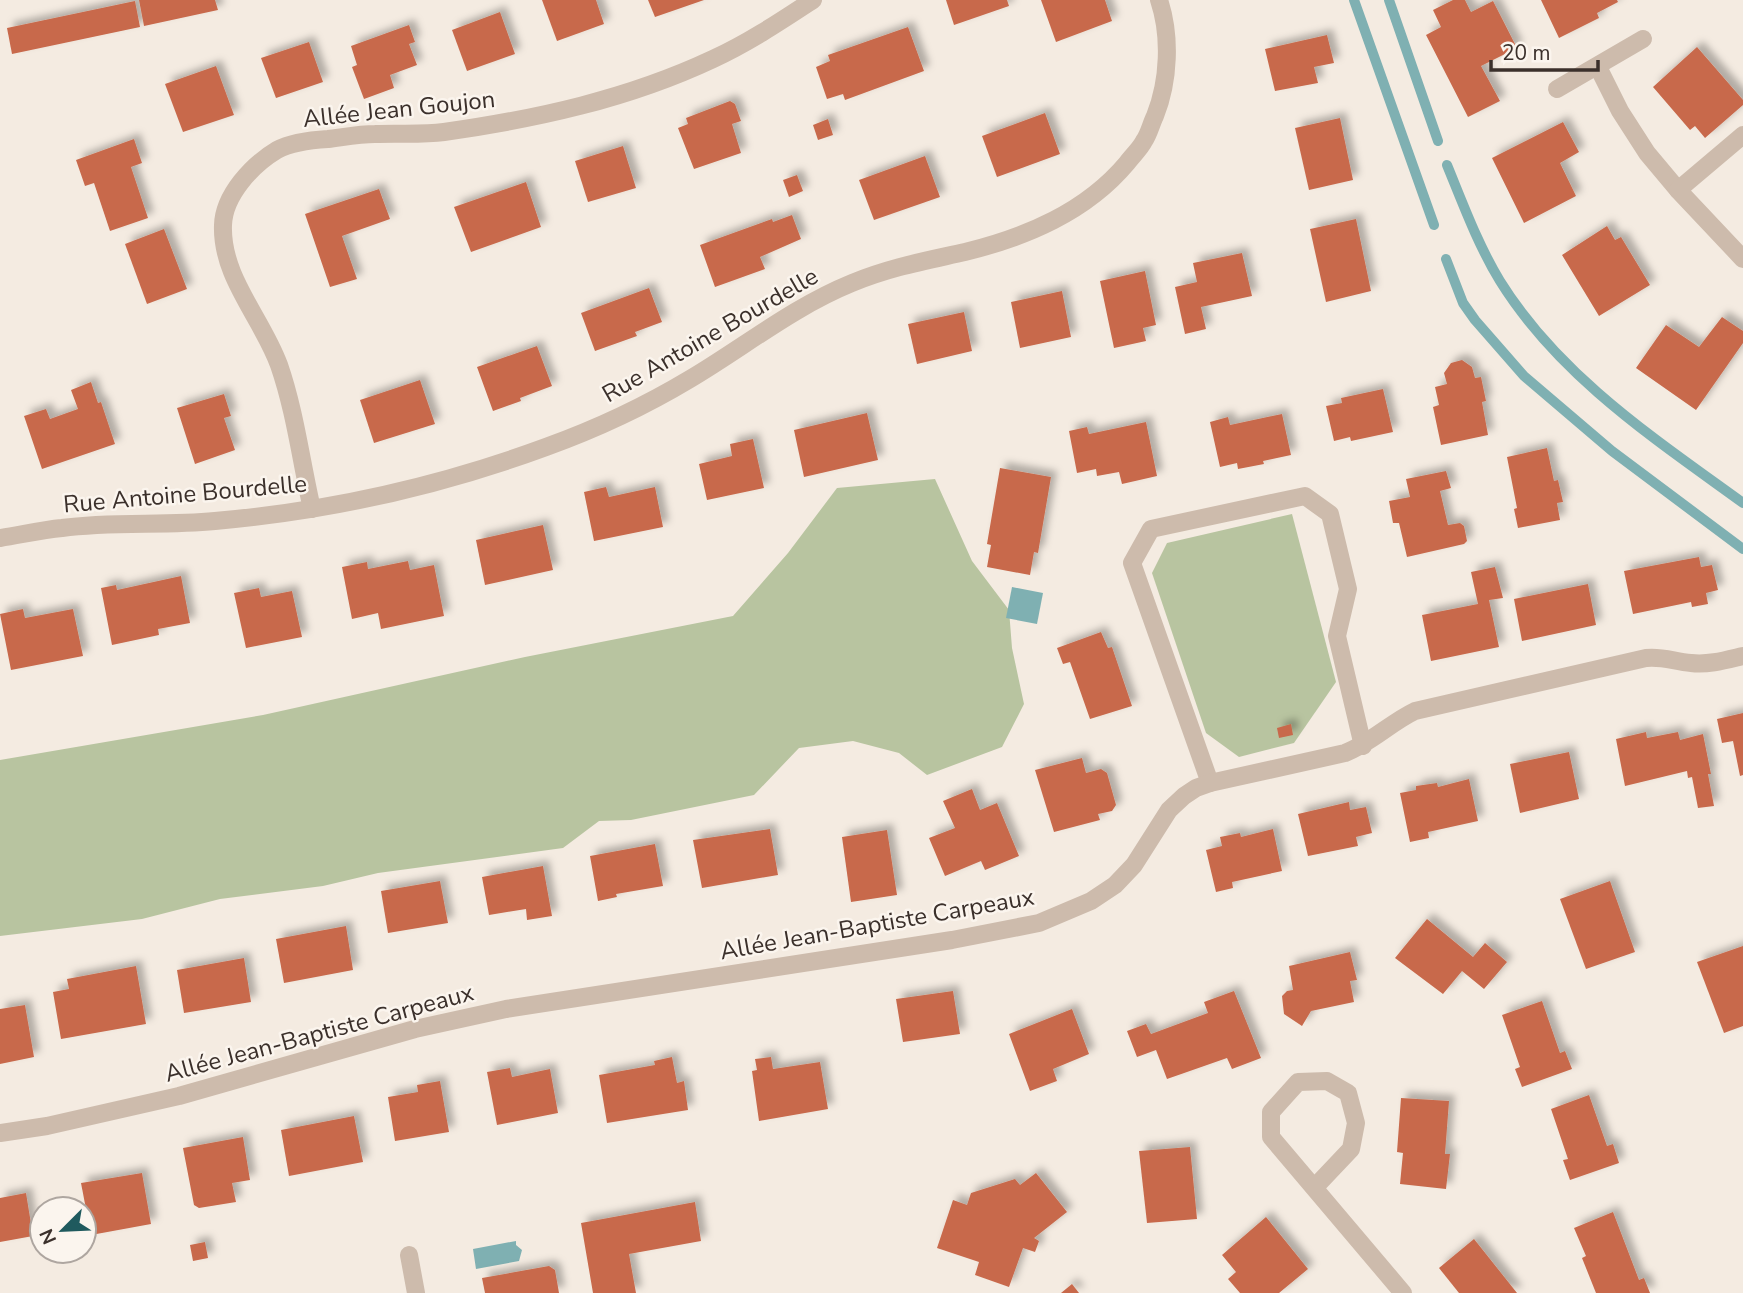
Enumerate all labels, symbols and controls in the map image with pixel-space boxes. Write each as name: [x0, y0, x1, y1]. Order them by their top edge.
scale bar: [1491, 28, 1598, 72]
text: 20 m: [1502, 39, 1551, 67]
street label: Allée Jean Goujon: [301, 83, 497, 135]
street label: Rue Antoine Bourdelle: [596, 260, 824, 410]
street label: Rue Antoine Bourdelle: [62, 467, 308, 521]
street label: Allée Jean-Baptiste Carpeaux: [717, 881, 1037, 967]
street label: Allée Jean-Baptiste Carpeaux: [161, 976, 477, 1090]
north arrow: [28, 1195, 98, 1265]
text: N: [34, 1225, 63, 1248]

